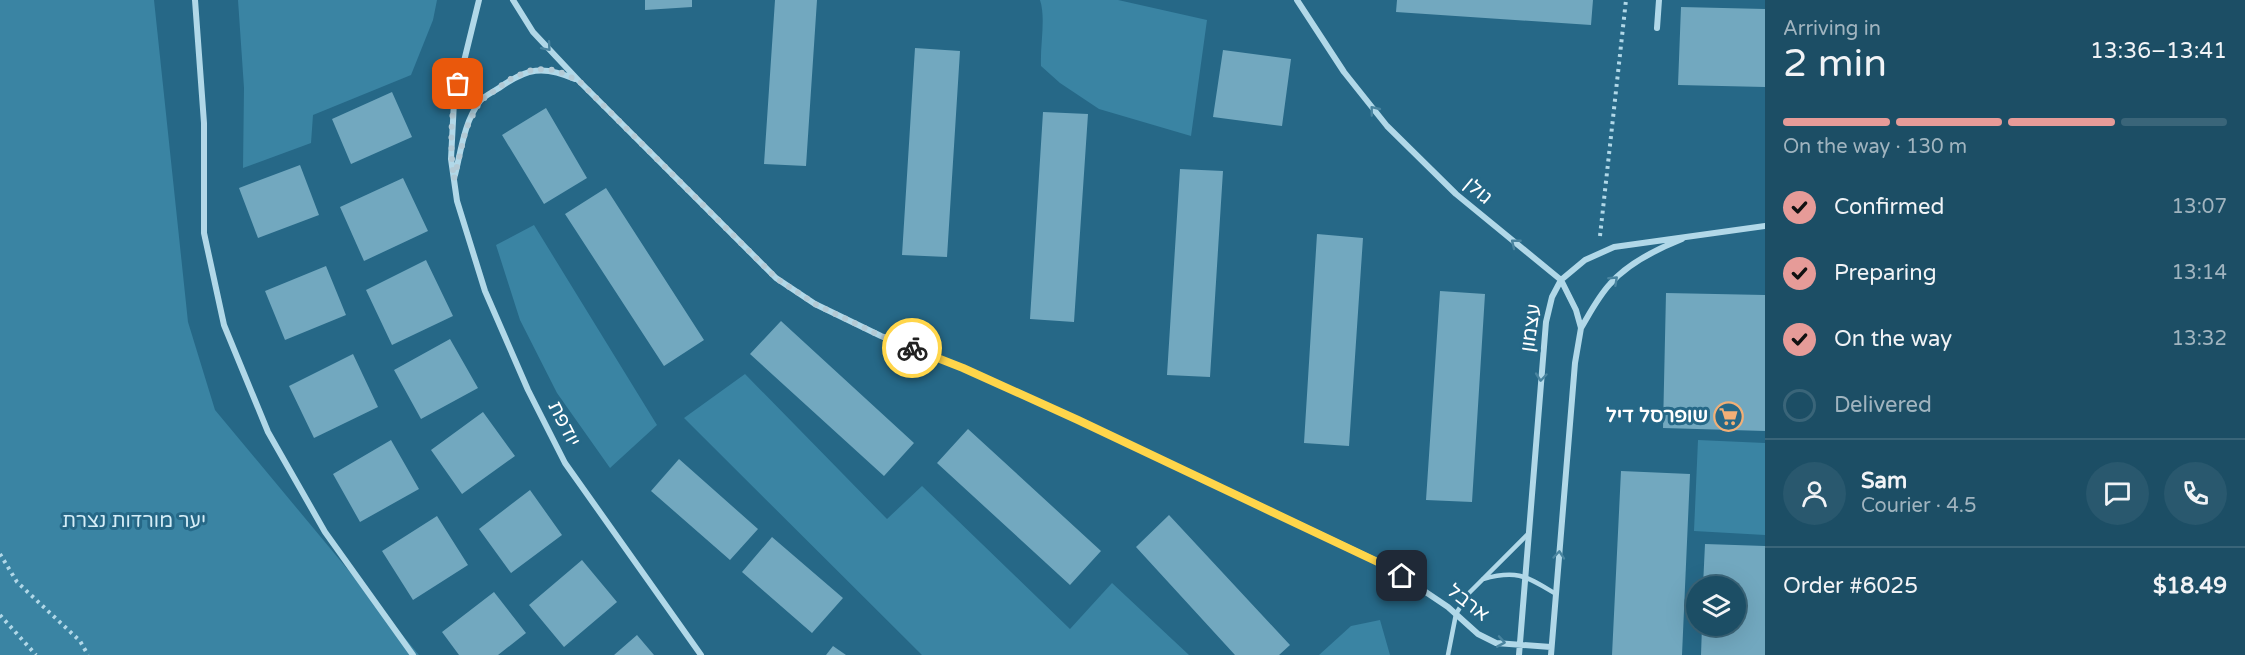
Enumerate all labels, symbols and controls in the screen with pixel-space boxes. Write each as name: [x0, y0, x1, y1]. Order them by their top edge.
text: Arriving in: [1783, 17, 1881, 41]
text: 13:36–13:41: [2090, 38, 2227, 64]
text: 2 min: [1783, 40, 1887, 87]
one-way arrow: [540, 41, 551, 51]
pin: [432, 58, 483, 109]
icon: bag: [441, 67, 474, 100]
one-way arrow: [1370, 105, 1381, 116]
text: On the way · 130 m: [1783, 135, 1967, 159]
street label: גולן: [1459, 172, 1497, 210]
icon: check: [1783, 191, 1816, 224]
text: Confirmed: [1834, 194, 1944, 220]
text: 13:07: [2172, 195, 2227, 219]
one-way arrow: [1511, 240, 1522, 251]
icon: check: [1783, 257, 1816, 290]
text: Preparing: [1834, 260, 1937, 286]
text: 13:14: [2172, 261, 2227, 285]
one-way arrow: [1608, 276, 1618, 287]
street label: עצמון: [1516, 302, 1546, 354]
courier: [882, 318, 942, 378]
icon: check: [1783, 323, 1816, 356]
text: On the way: [1834, 326, 1952, 352]
text: 13:32: [2172, 327, 2227, 351]
icon: bike: [896, 332, 929, 365]
one-way arrow: [1535, 372, 1548, 381]
text: Delivered: [1834, 392, 1932, 418]
street label: יודפת: [542, 397, 586, 451]
supermarket icon: שופרסל דיל: [1713, 400, 1745, 432]
place label: שופרסל דיל: [1606, 404, 1708, 428]
button: person: [1783, 462, 1846, 525]
button: chat: [2086, 462, 2149, 525]
button: phone: [2164, 462, 2227, 525]
text: Sam: [1861, 468, 1907, 494]
text: Courier · 4.5: [1861, 494, 1976, 518]
park label: יער מורדות נצרת: [62, 509, 206, 533]
pin: [1376, 550, 1427, 601]
one-way arrow: [1552, 550, 1565, 559]
icon: home: [1385, 559, 1418, 592]
text: Order #6025: [1783, 573, 1918, 599]
text: $18.49: [2153, 573, 2227, 599]
map controls: [1686, 576, 1746, 636]
button: layers: [1686, 576, 1746, 636]
street label: ארבל: [1442, 579, 1494, 627]
one-way arrow: [1496, 635, 1506, 648]

